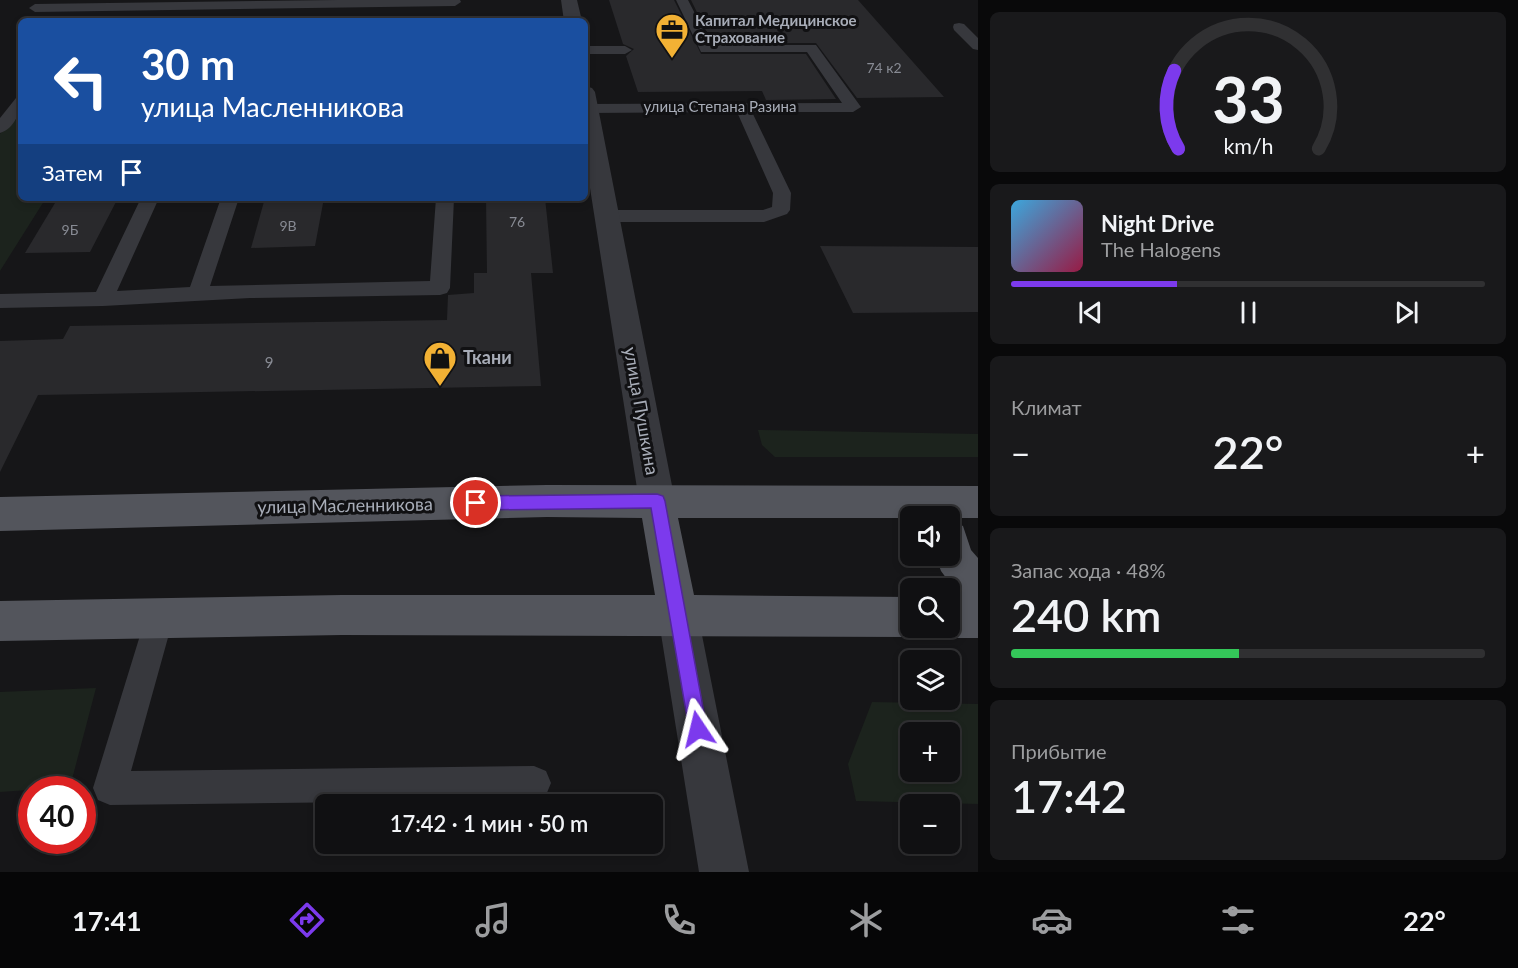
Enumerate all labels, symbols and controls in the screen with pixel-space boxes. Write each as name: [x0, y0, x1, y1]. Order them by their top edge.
place label: Капитал Медицинское Страхование: [695, 11, 857, 46]
office icon: Капитал Медицинское Страхование: [654, 12, 690, 59]
text: 30 m: [141, 39, 235, 89]
icon: left: [42, 42, 120, 120]
house number: 74 к2: [866, 59, 902, 76]
text: 33: [1212, 61, 1284, 136]
text: улица Масленникова: [141, 90, 404, 123]
street label: улица Степана Разина: [644, 97, 796, 115]
text: km/h: [1223, 133, 1273, 159]
icon: arrive: [115, 156, 148, 189]
text: Затем: [42, 159, 103, 186]
text: Night Drive: [1101, 210, 1214, 237]
house number: 76: [509, 213, 525, 230]
house number: 9В: [279, 217, 297, 234]
house number: 9Б: [62, 221, 79, 238]
text: The Halogens: [1101, 237, 1221, 261]
icon: previous: [1074, 296, 1107, 329]
icon: pause: [1232, 296, 1265, 329]
icon: next: [1390, 296, 1423, 329]
shop icon: Ткани: [422, 340, 458, 387]
street label: улица Пушкина: [620, 345, 664, 477]
place label: Ткани: [463, 346, 512, 368]
house number: 9: [265, 353, 273, 371]
text: Климат: [1011, 395, 1082, 419]
text: 22°: [1213, 425, 1283, 479]
text: −: [1011, 433, 1030, 473]
text: +: [1466, 433, 1485, 473]
pin: [450, 477, 501, 528]
icon: arrive: [459, 486, 492, 519]
street label: улица Масленникова: [257, 492, 433, 518]
map controls: [900, 506, 960, 854]
button: sound: [900, 506, 960, 566]
text: Запас хода · 48%: [1011, 558, 1166, 582]
button: search: [900, 578, 960, 638]
text: 240 km: [1011, 588, 1161, 642]
button: layers: [900, 650, 960, 710]
position arrow: [666, 697, 730, 761]
button: +: [900, 722, 960, 782]
text: Прибытие: [1011, 739, 1107, 763]
text: 17:42: [1011, 769, 1127, 823]
speed limit sign: 40: [18, 776, 96, 854]
button: −: [900, 794, 960, 854]
text: 17:42 · 1 мин · 50 m: [390, 810, 588, 837]
icon: directions: [286, 899, 328, 941]
icon: music: [472, 899, 514, 941]
icon: phone: [658, 899, 700, 941]
icon: climate: [845, 899, 887, 941]
icon: car: [1031, 899, 1073, 941]
icon: filters: [1217, 899, 1259, 941]
text: 17:41: [72, 904, 142, 937]
text: 22°: [1403, 904, 1446, 937]

